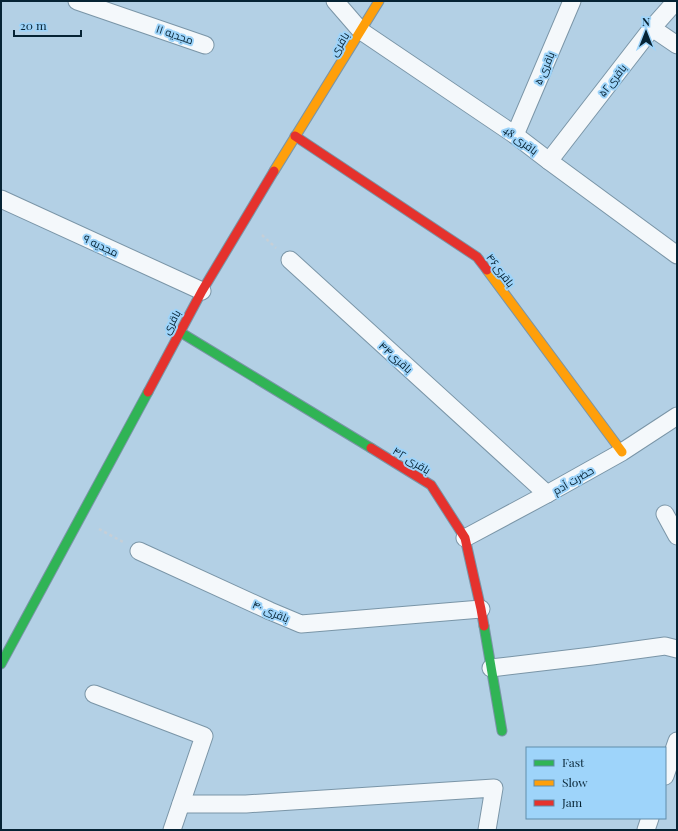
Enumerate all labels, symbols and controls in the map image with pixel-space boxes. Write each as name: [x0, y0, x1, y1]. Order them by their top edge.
scale bar: [14, 12, 81, 38]
north arrow: [626, 12, 666, 52]
text: N: [642, 14, 650, 29]
text: 20 m: [20, 17, 47, 33]
street label: مجدیه ۱۱: [154, 21, 196, 47]
street label: باقری: [326, 29, 352, 59]
street label: باقری۵۰: [530, 49, 558, 87]
street label: باقری۵۲: [594, 60, 630, 100]
street label: باقری 48: [500, 122, 542, 158]
street label: مجدیه ۹: [81, 230, 121, 260]
street label: باقری۴۶: [483, 250, 519, 290]
street label: باقری: [158, 307, 184, 337]
street label: باقری۴۴: [376, 338, 416, 376]
street label: باقری ۴۲: [390, 443, 434, 477]
street label: حضرت آدم: [550, 462, 597, 499]
street label: باقری ۴۰: [250, 597, 292, 626]
legend: [526, 747, 666, 819]
text: Fast: [562, 754, 585, 770]
text: Slow: [562, 774, 588, 790]
text: Jam: [561, 794, 583, 810]

